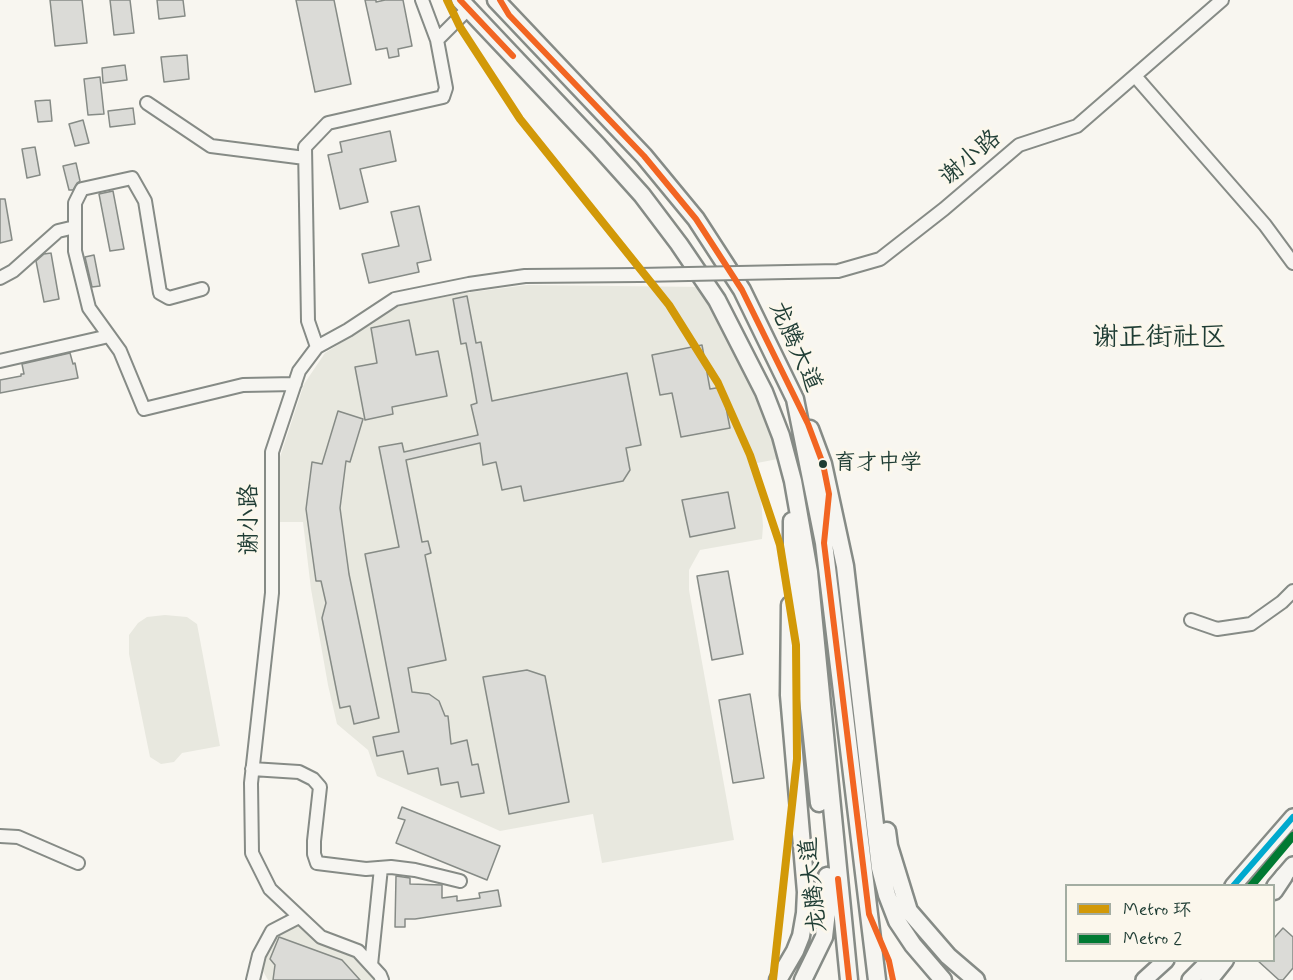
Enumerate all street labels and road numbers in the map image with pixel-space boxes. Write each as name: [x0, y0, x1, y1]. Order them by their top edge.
street label: 谢小路: [934, 125, 1008, 193]
street label: 龙腾大道: [761, 297, 827, 397]
street label: 谢小路: [237, 484, 265, 556]
street label: 龙腾大道: [796, 836, 834, 934]

